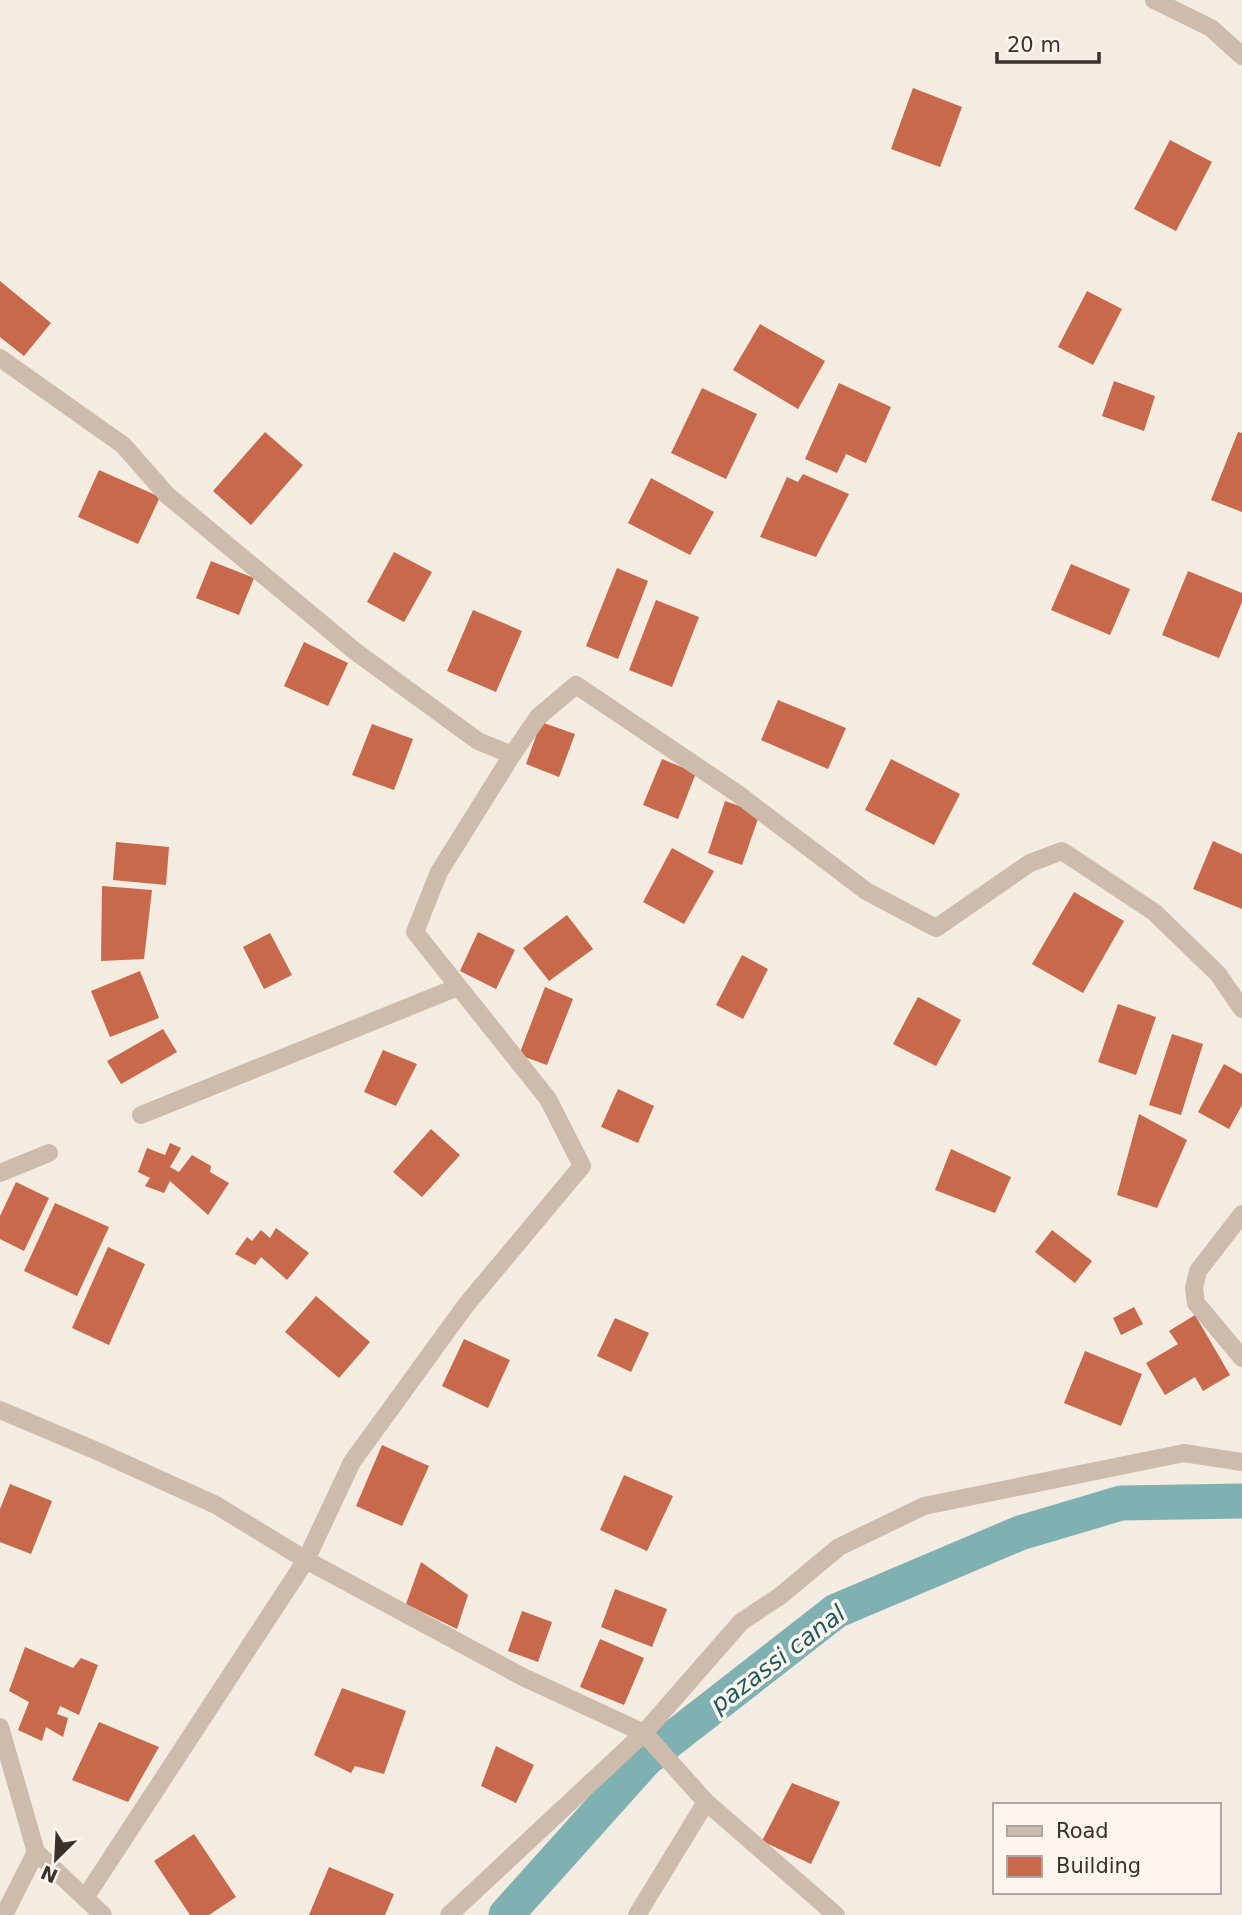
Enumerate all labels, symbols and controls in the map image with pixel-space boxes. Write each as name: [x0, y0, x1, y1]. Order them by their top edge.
scale bar: [997, 21, 1098, 65]
text: 20 m: [1007, 33, 1061, 57]
water label: pazassi canal: [704, 1599, 851, 1719]
legend: [993, 1803, 1221, 1894]
text: Road: [1056, 1819, 1109, 1843]
north arrow: [21, 1824, 91, 1894]
text: Building: [1056, 1854, 1141, 1878]
text: N: [37, 1861, 61, 1888]

